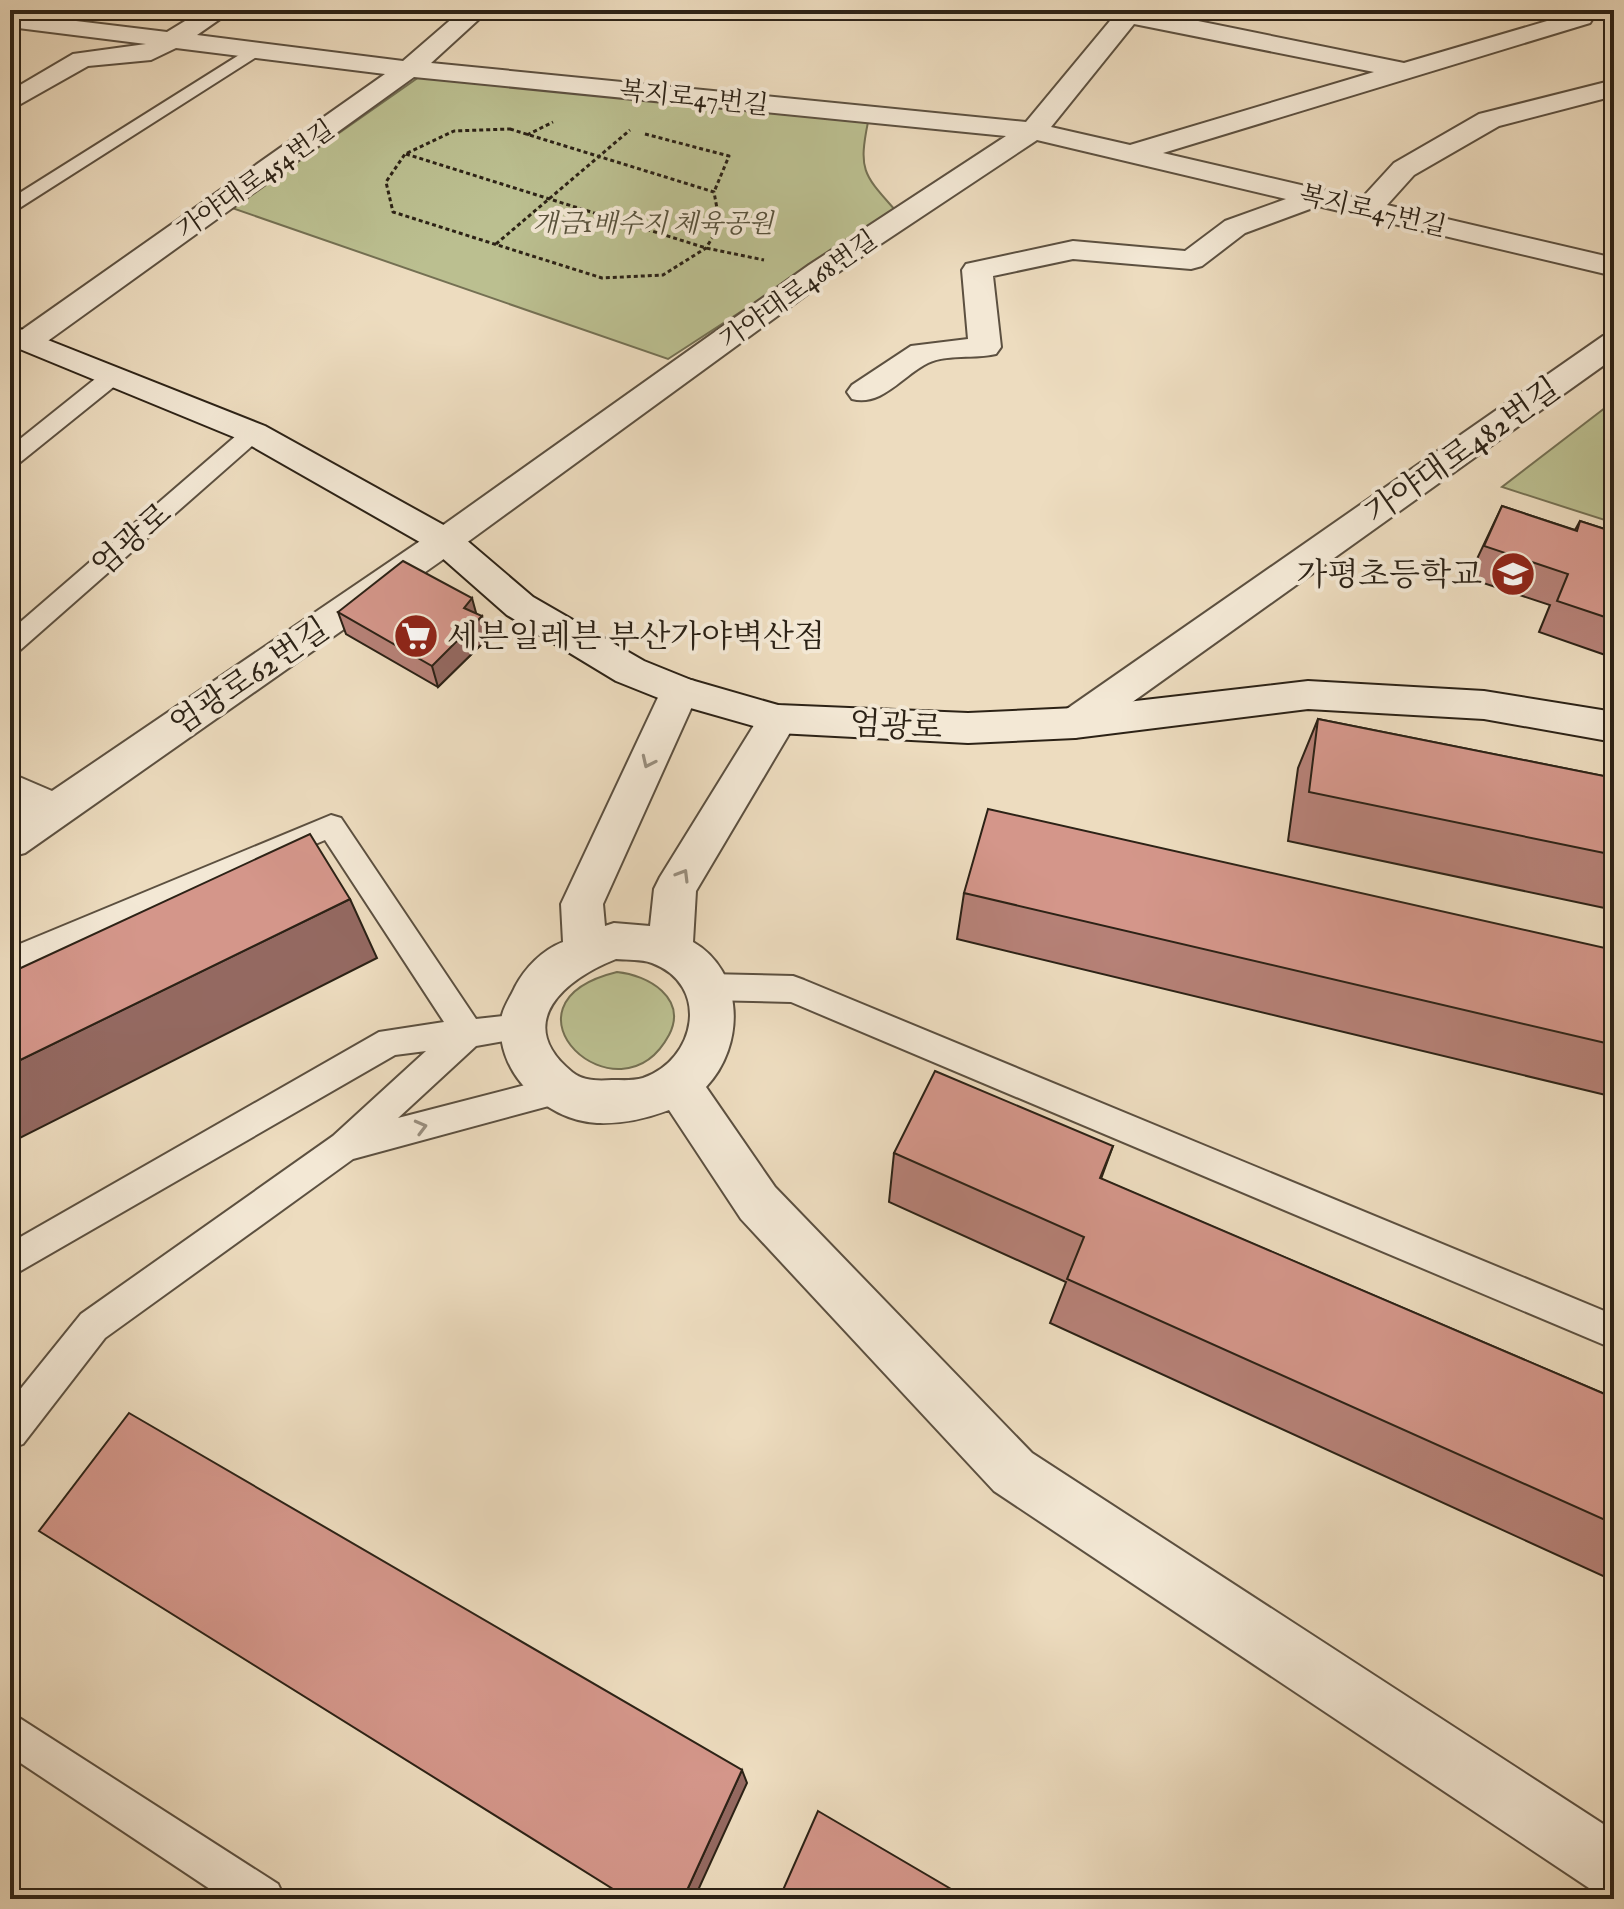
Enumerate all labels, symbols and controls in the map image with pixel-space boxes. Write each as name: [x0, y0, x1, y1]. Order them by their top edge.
street label: 복지로47번길: [618, 74, 770, 123]
street label: 가야대로454번길: [170, 114, 341, 247]
street label: 복지로47번길: [1296, 179, 1449, 244]
park label: 개금1배수지 체육공원: [533, 208, 775, 241]
street label: 가야대로468번길: [714, 224, 884, 357]
street label: 가야대로482번길: [1358, 370, 1569, 534]
street label: 엄광로: [84, 495, 181, 587]
school or university icon: 가평초등학교: [1489, 550, 1537, 598]
place label: 가평초등학교: [1297, 556, 1482, 597]
street label: 엄광로62번길: [163, 610, 338, 746]
supermarket icon: 세븐일레븐 부산가야벽산점: [392, 612, 440, 660]
place label: 세븐일레븐 부산가야벽산점: [447, 618, 825, 659]
street label: 엄광로: [848, 705, 943, 750]
one-way arrow: [642, 754, 658, 768]
one-way arrow: [673, 869, 689, 884]
one-way arrow: [413, 1119, 427, 1136]

